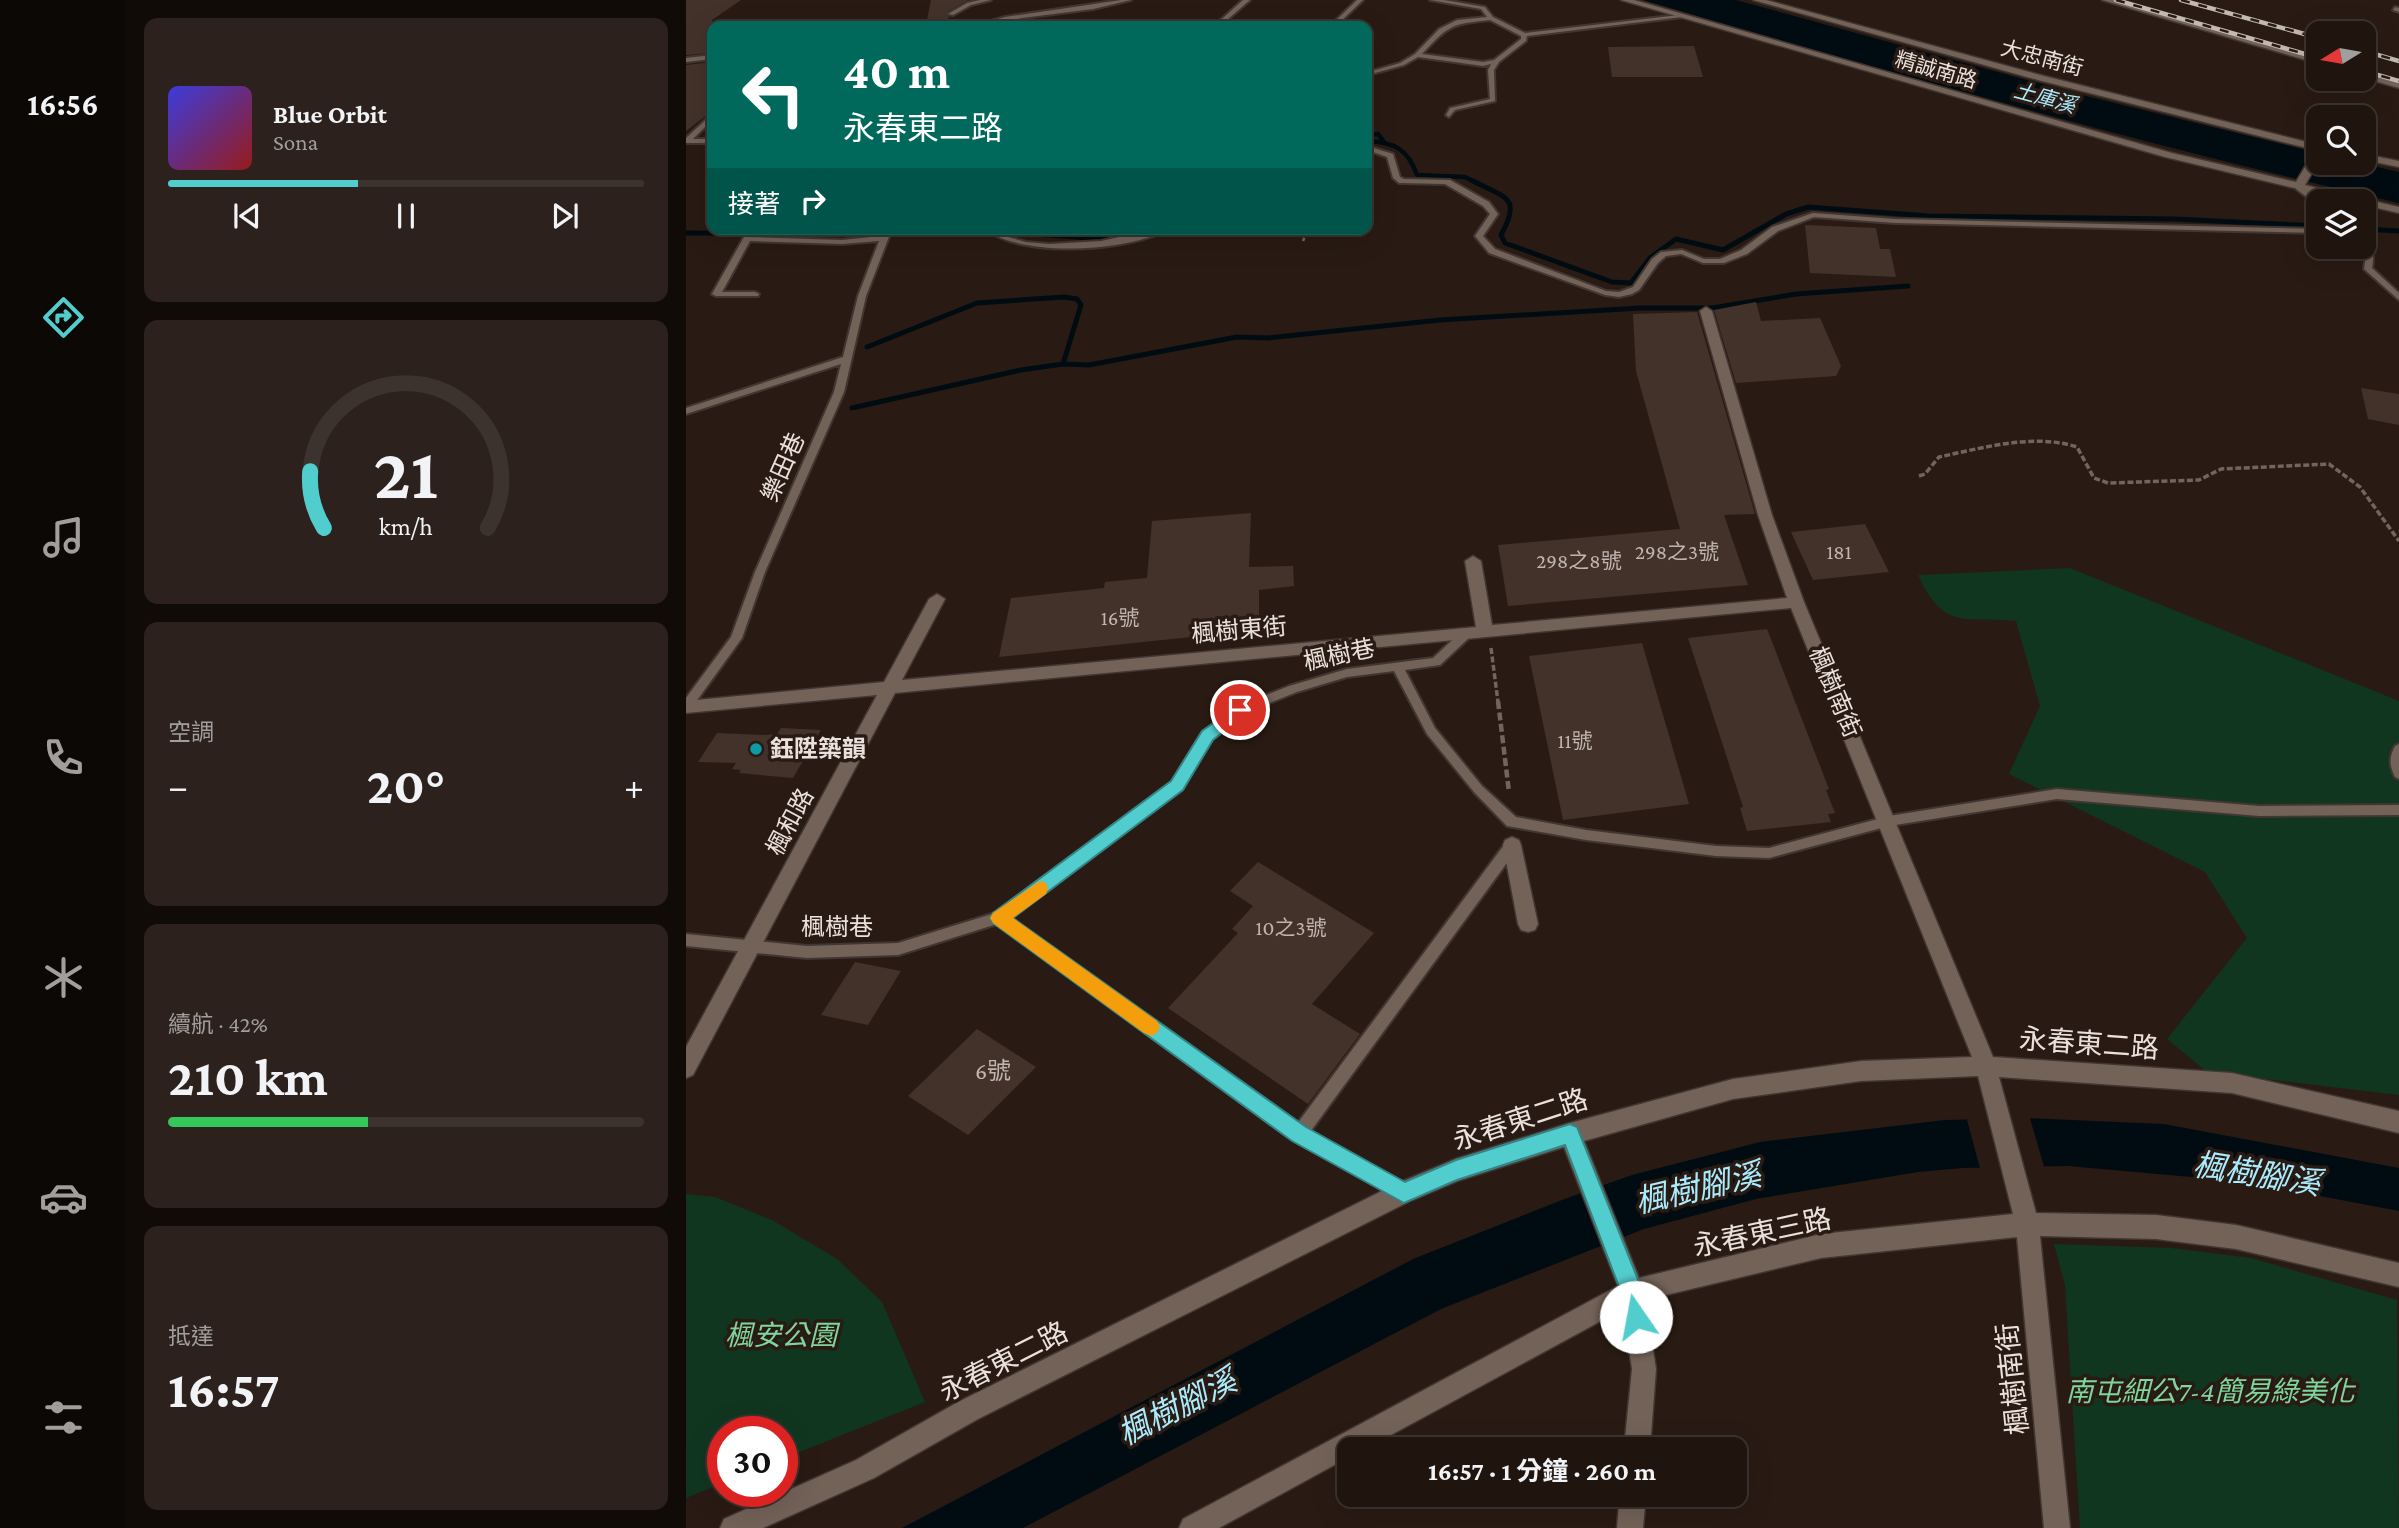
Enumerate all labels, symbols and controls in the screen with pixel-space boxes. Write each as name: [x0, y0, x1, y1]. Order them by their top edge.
north arrow: [2306, 21, 2376, 91]
map controls: [2306, 21, 2376, 259]
street label: 大忠南街: [1998, 36, 2086, 80]
text: 40 m: [843, 44, 950, 99]
street label: 精誠南路: [1892, 47, 1980, 93]
icon: left: [728, 49, 819, 140]
water label: 土庫溪: [2011, 78, 2081, 119]
text: 16:56: [27, 86, 99, 122]
text: Blue Orbit: [273, 100, 387, 129]
button: search: [2306, 105, 2376, 175]
text: 永春東二路: [843, 110, 1003, 146]
text: Sona: [273, 129, 318, 155]
icon: right: [794, 182, 832, 220]
button: layers: [2306, 189, 2376, 259]
text: 接著: [728, 190, 780, 219]
icon: previous: [228, 197, 266, 235]
icon: pause: [387, 197, 425, 235]
icon: next: [546, 197, 584, 235]
icon: directions: [39, 293, 88, 342]
street label: 樂田巷: [756, 428, 810, 505]
text: 21: [374, 433, 438, 514]
icon: music: [39, 513, 88, 562]
text: km/h: [379, 513, 433, 540]
house number: 298之3號: [1635, 540, 1719, 564]
house number: 181: [1826, 540, 1852, 564]
house number: 298之8號: [1536, 549, 1622, 573]
house number: 16號: [1101, 606, 1139, 630]
street label: 楓樹東街: [1190, 612, 1288, 647]
street label: 楓樹巷: [1301, 634, 1377, 675]
street label: 楓樹南街: [1804, 642, 1867, 741]
pin: [1210, 680, 1270, 740]
icon: arrive: [1221, 691, 1259, 729]
text: 空調: [168, 719, 214, 745]
house number: 11號: [1558, 729, 1592, 753]
icon: phone: [39, 733, 88, 782]
place label: 鈺陞築韻: [770, 735, 866, 762]
marker: 鈺陞築韻: [748, 741, 764, 757]
text: 20°: [367, 756, 445, 814]
text: −: [168, 765, 188, 807]
text: +: [624, 765, 644, 807]
street label: 楓和路: [761, 784, 818, 860]
street label: 楓樹巷: [801, 913, 873, 940]
house number: 10之3號: [1256, 916, 1326, 940]
icon: climate: [39, 953, 88, 1002]
text: 續航 · 42%: [168, 1011, 268, 1037]
street label: 永春東二路: [2018, 1023, 2160, 1064]
text: 210 km: [168, 1048, 328, 1106]
house number: 6號: [975, 1057, 1011, 1084]
street label: 永春東二路: [1449, 1083, 1592, 1156]
water label: 楓樹腳溪: [2191, 1146, 2327, 1202]
water label: 楓樹腳溪: [1632, 1155, 1768, 1220]
icon: car: [39, 1173, 88, 1222]
street label: 永春東三路: [1690, 1203, 1834, 1262]
position arrow: [1599, 1280, 1673, 1354]
street label: 永春東二路: [934, 1316, 1073, 1407]
park label: 楓安公園: [725, 1320, 841, 1351]
street label: 楓樹南街: [1991, 1322, 2034, 1436]
text: 抵達: [168, 1323, 214, 1349]
text: 16:57: [168, 1360, 280, 1418]
water label: 楓樹腳溪: [1112, 1360, 1246, 1452]
park label: 南屯細公7-4簡易綠美化: [2065, 1376, 2357, 1407]
icon: filters: [39, 1393, 88, 1442]
speed limit sign: 30: [707, 1416, 798, 1507]
text: 16:57 · 1 分鐘 · 260 m: [1428, 1457, 1656, 1486]

